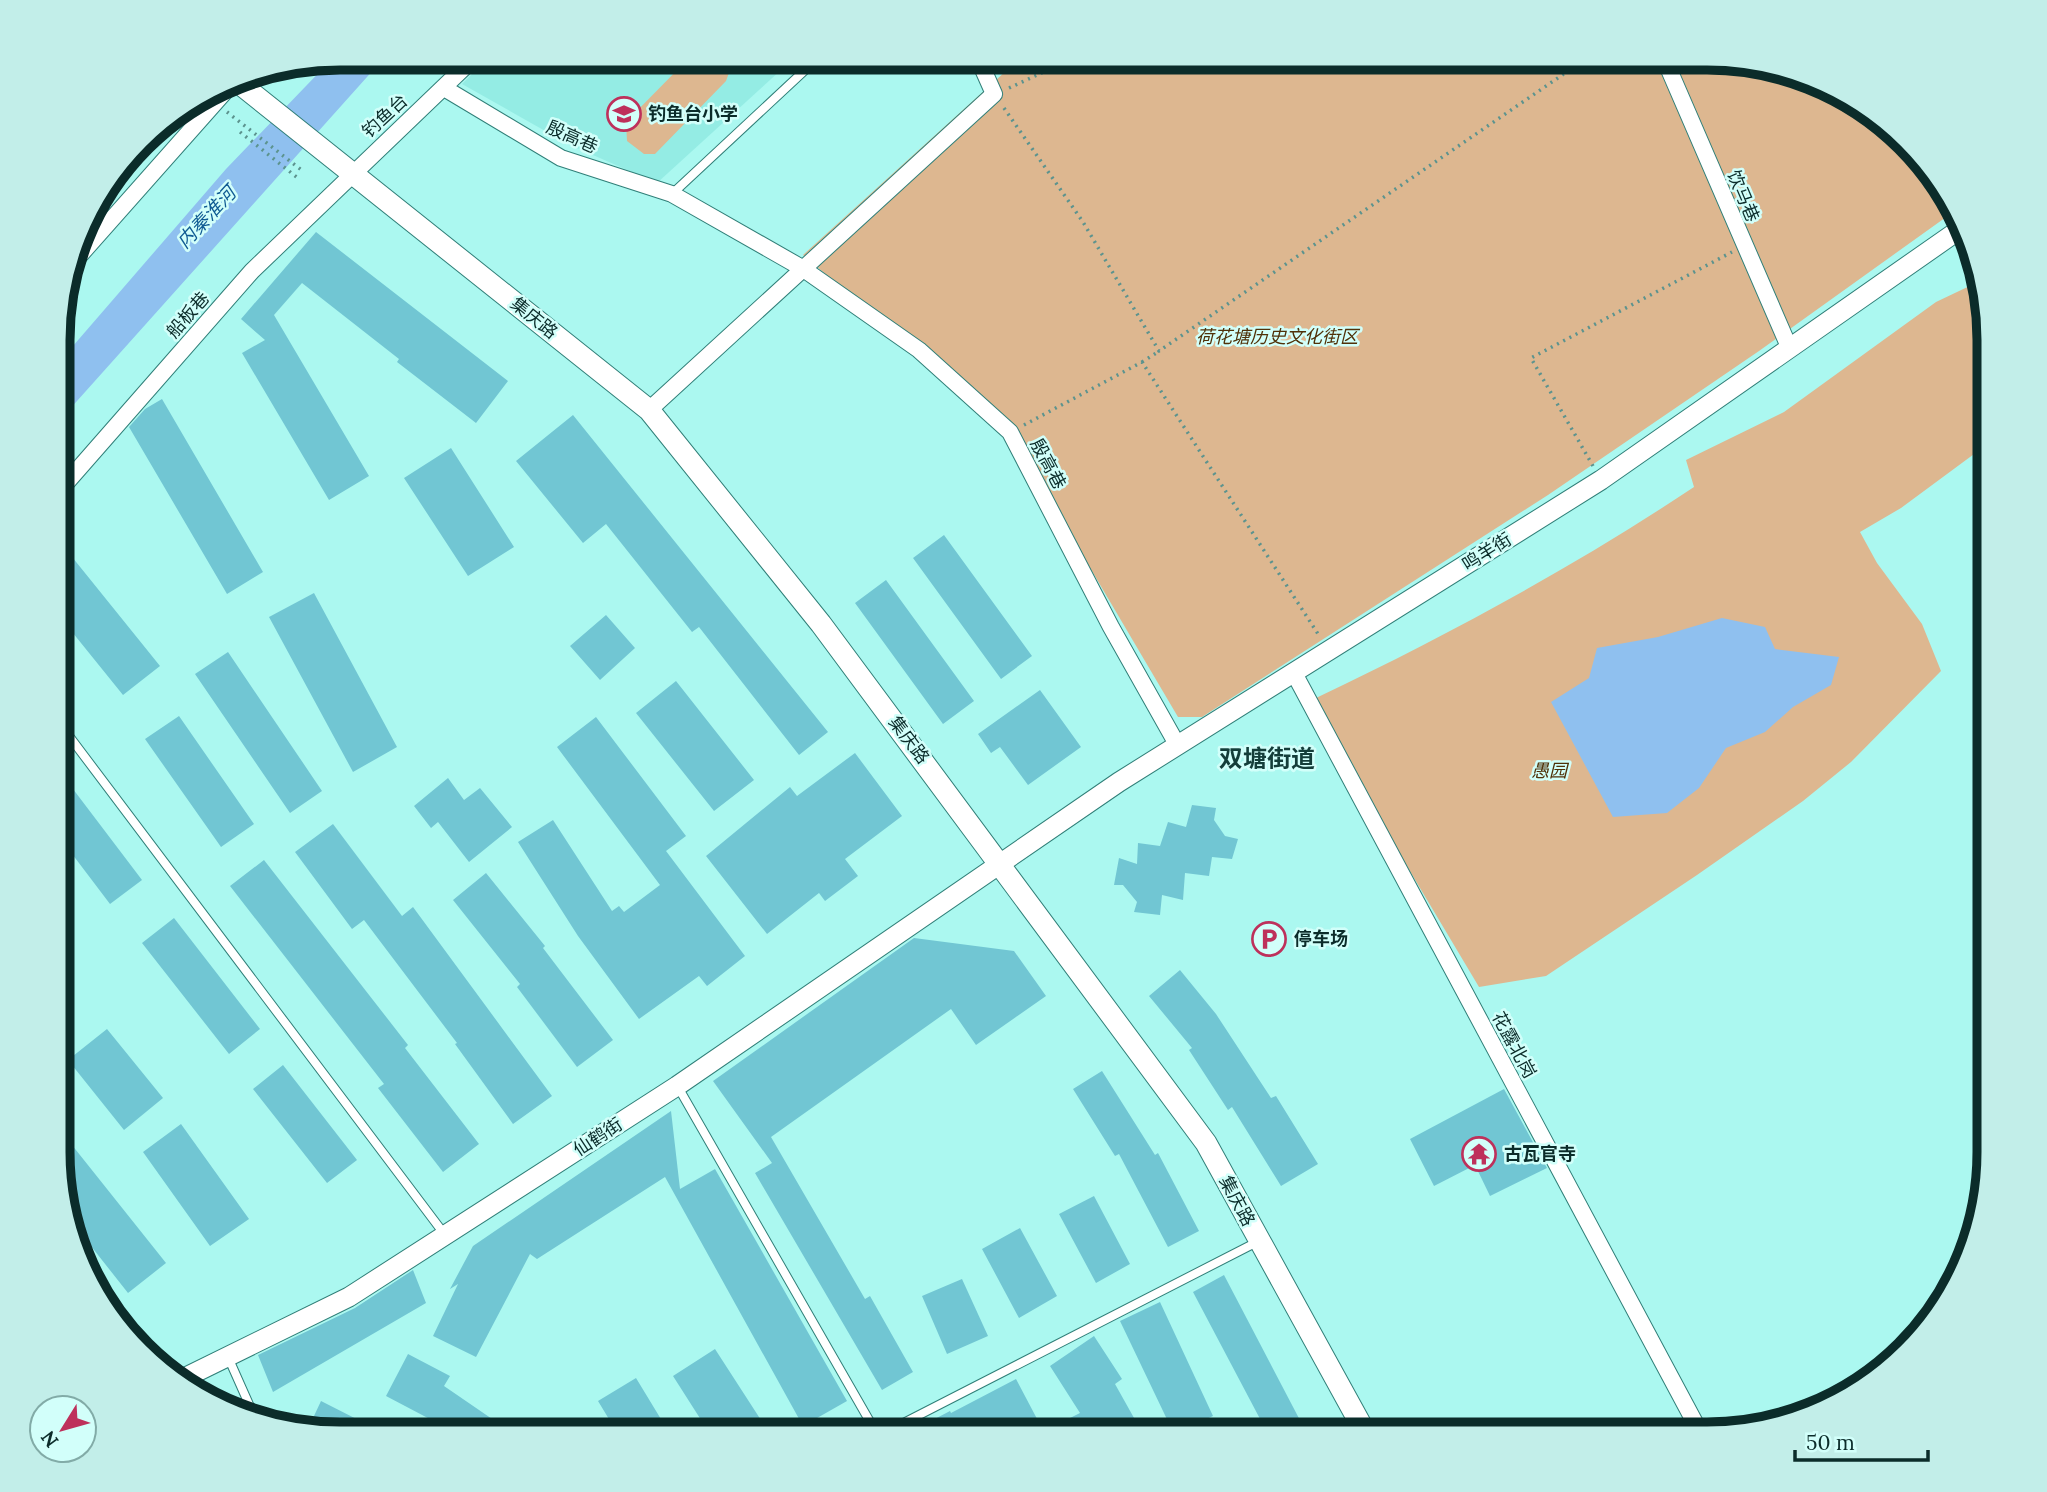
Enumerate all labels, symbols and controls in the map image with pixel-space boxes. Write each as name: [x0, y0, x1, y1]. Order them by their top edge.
street label: 钓鱼台: [357, 89, 412, 142]
school or university icon: 钓鱼台小学: [605, 95, 643, 133]
place label: 钓鱼台小学: [648, 102, 738, 125]
street label: 殷高巷: [543, 115, 602, 158]
street label: 饮马巷: [1722, 166, 1765, 225]
water label: 内秦淮河: [171, 178, 243, 253]
street label: 船板巷: [161, 287, 214, 343]
street label: 集庆路: [506, 292, 563, 344]
park label: 荷花塘历史文化街区: [1196, 325, 1361, 348]
street label: 殷高巷: [1026, 435, 1071, 493]
street label: 鸣羊街: [1458, 528, 1516, 576]
street label: 集庆路: [884, 711, 935, 768]
district label: 双塘街道: [1219, 743, 1315, 774]
park label: 愚园: [1531, 759, 1570, 782]
parking icon: 停车场: [1250, 920, 1288, 958]
place label: 停车场: [1294, 927, 1348, 950]
street label: 花露北岗: [1487, 1008, 1541, 1082]
street label: 仙鹤街: [569, 1112, 627, 1161]
temple icon: 古瓦官寺: [1460, 1135, 1498, 1173]
place label: 古瓦官寺: [1504, 1142, 1576, 1165]
street label: 集庆路: [1215, 1172, 1260, 1230]
north arrow: [28, 1394, 98, 1464]
scale bar: [1795, 1418, 1928, 1462]
text: N: [35, 1426, 63, 1452]
text: 50 m: [1806, 1429, 1855, 1456]

